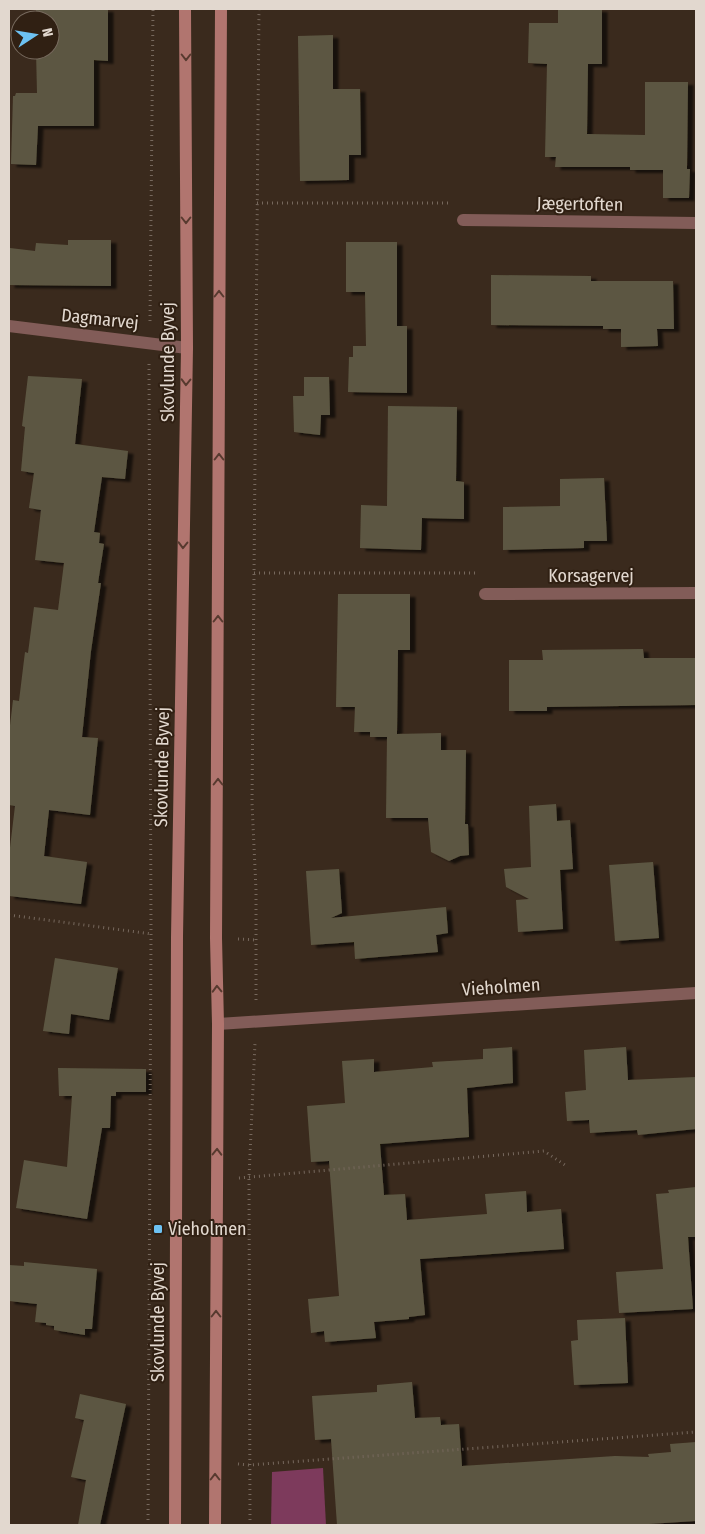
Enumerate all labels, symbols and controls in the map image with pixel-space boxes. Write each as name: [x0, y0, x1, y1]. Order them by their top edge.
north arrow: [10, 10, 60, 60]
text: N: [38, 27, 56, 38]
one-way arrow: [181, 54, 191, 62]
street label: Jægertoften: [536, 192, 624, 216]
one-way arrow: [181, 216, 191, 224]
one-way arrow: [214, 290, 224, 298]
street label: Skovlunde Byvej: [157, 302, 179, 422]
street label: Dagmarvej: [60, 304, 140, 334]
one-way arrow: [181, 379, 191, 387]
one-way arrow: [214, 452, 224, 460]
one-way arrow: [178, 542, 188, 549]
street label: Korsagervej: [548, 565, 634, 587]
one-way arrow: [213, 615, 223, 622]
street label: Skovlunde Byvej: [150, 707, 174, 827]
one-way arrow: [213, 777, 223, 785]
street label: Vieholmen: [461, 973, 541, 1001]
one-way arrow: [212, 985, 223, 993]
one-way arrow: [212, 1147, 222, 1155]
place label: Vieholmen: [168, 1218, 247, 1240]
marker: Vieholmen: [152, 1223, 164, 1235]
street label: Skovlunde Byvej: [147, 1262, 169, 1382]
one-way arrow: [211, 1310, 221, 1318]
one-way arrow: [210, 1472, 220, 1480]

